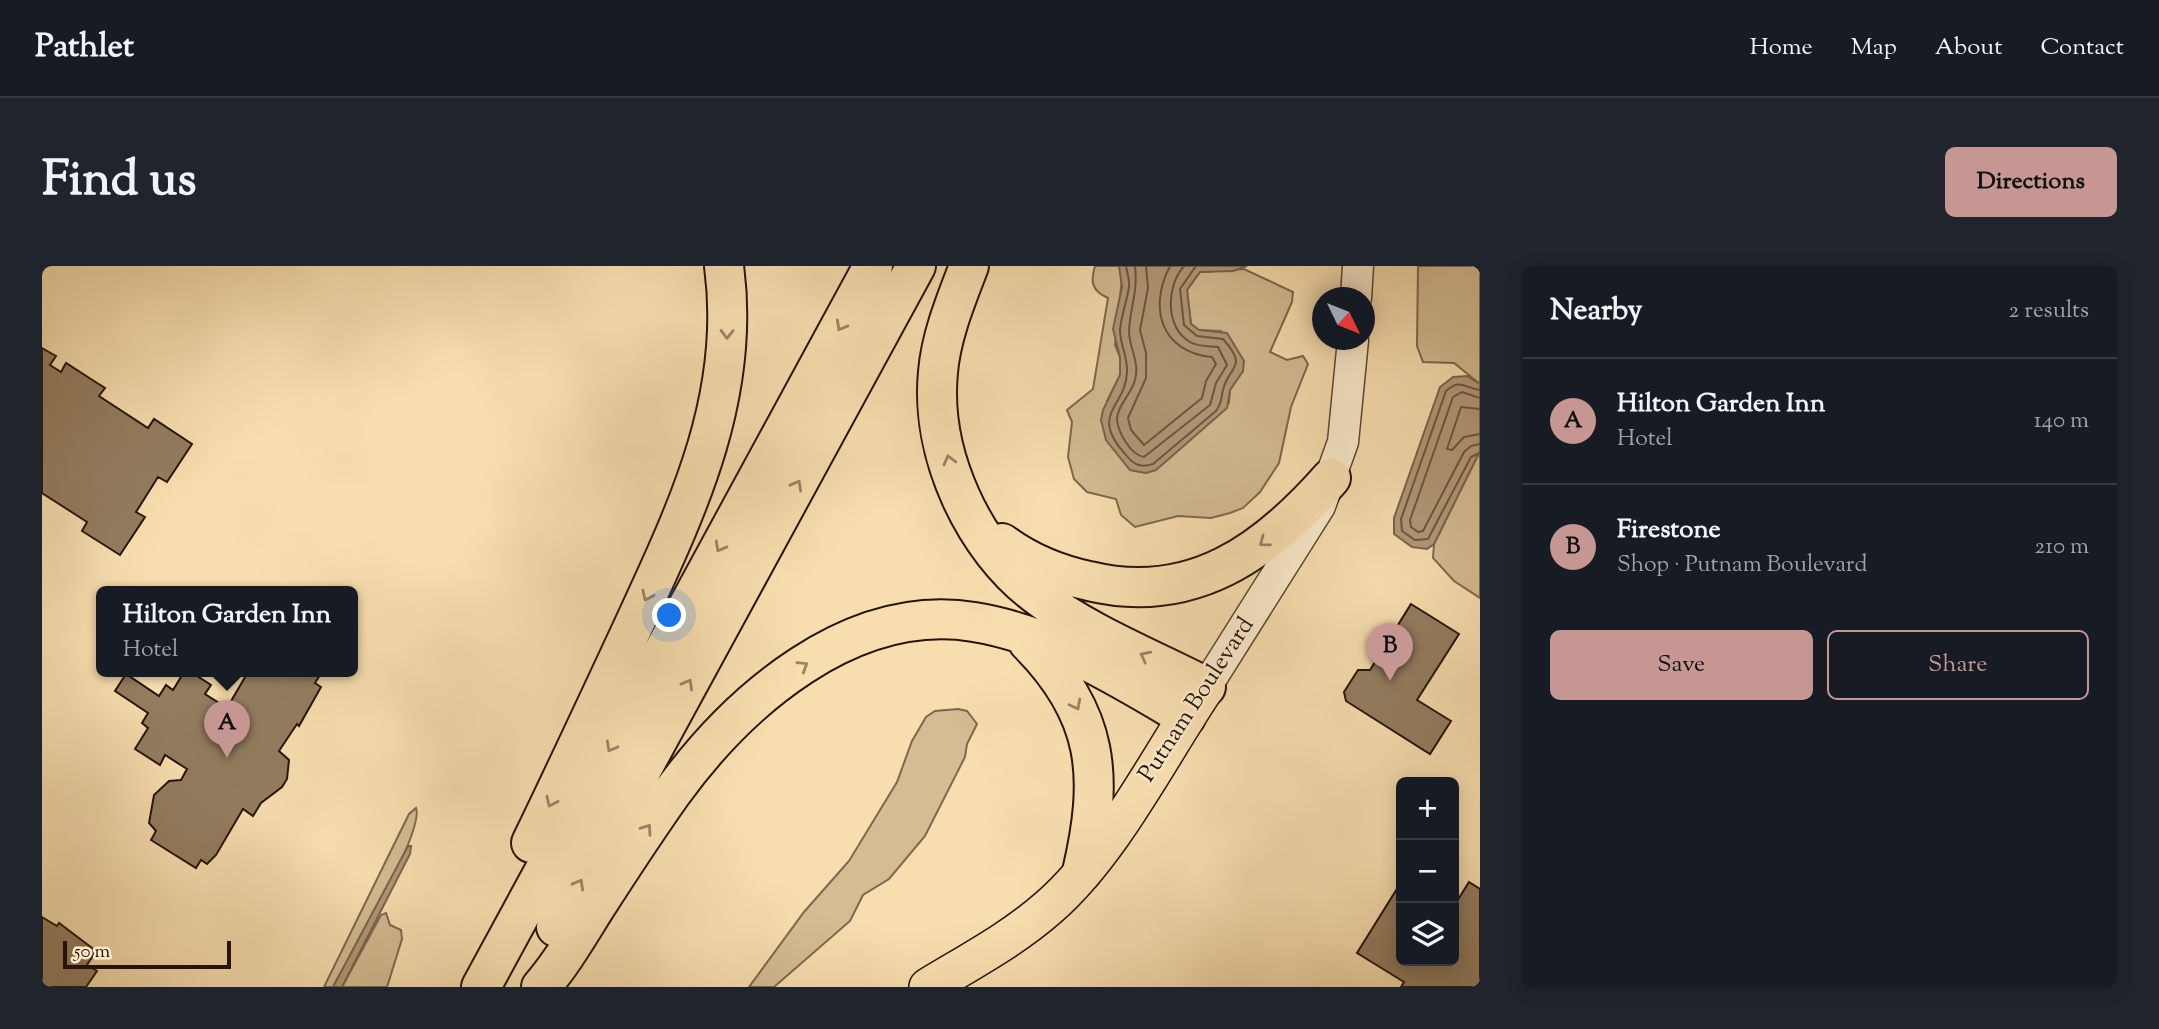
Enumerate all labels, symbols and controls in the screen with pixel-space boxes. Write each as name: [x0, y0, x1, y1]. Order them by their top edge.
text: Pathlet: [35, 24, 134, 72]
text: Home: [1750, 31, 1813, 65]
text: Map: [1851, 31, 1897, 65]
text: About: [1935, 31, 2002, 65]
text: Contact: [2040, 31, 2124, 65]
text: Find us: [42, 147, 196, 217]
button: Directions: [1945, 147, 2117, 217]
north arrow: [1312, 287, 1375, 350]
text: Nearby: [1550, 290, 1642, 333]
text: 2 results: [2009, 295, 2089, 328]
one-way arrow: [835, 319, 849, 331]
one-way arrow: [720, 329, 735, 340]
text: Hilton Garden Inn: [1617, 386, 1825, 423]
text: A: [1564, 405, 1582, 438]
text: 140 m: [2034, 405, 2089, 438]
text: Hotel: [1617, 423, 1673, 456]
one-way arrow: [942, 454, 957, 466]
one-way arrow: [789, 479, 802, 492]
text: Firestone: [1617, 512, 1721, 549]
text: B: [1566, 531, 1580, 564]
text: 210 m: [2035, 531, 2089, 564]
one-way arrow: [1259, 533, 1272, 546]
one-way arrow: [715, 540, 728, 553]
text: Shop · Putnam Boulevard: [1617, 549, 1867, 582]
popup: [96, 586, 358, 677]
one-way arrow: [641, 589, 655, 601]
text: Hilton Garden Inn: [123, 597, 331, 634]
your location: [652, 598, 686, 632]
street label: Putnam Boulevard: [1131, 610, 1263, 789]
pin: B: [1367, 623, 1413, 681]
button: Save: [1550, 630, 1813, 700]
button: Share: [1827, 630, 2089, 700]
text: Hotel: [123, 634, 178, 667]
one-way arrow: [1140, 650, 1152, 664]
one-way arrow: [796, 661, 809, 674]
one-way arrow: [680, 679, 693, 692]
one-way arrow: [1068, 698, 1082, 710]
pin: A: [204, 700, 250, 758]
one-way arrow: [606, 740, 619, 752]
map controls: [1396, 777, 1459, 966]
button: +: [1396, 777, 1459, 840]
one-way arrow: [545, 795, 559, 808]
one-way arrow: [639, 824, 651, 837]
button: −: [1396, 840, 1459, 903]
one-way arrow: [571, 879, 584, 891]
button: layers: [1396, 903, 1459, 966]
scale bar: [63, 938, 231, 970]
text: 50 m: [74, 939, 110, 966]

